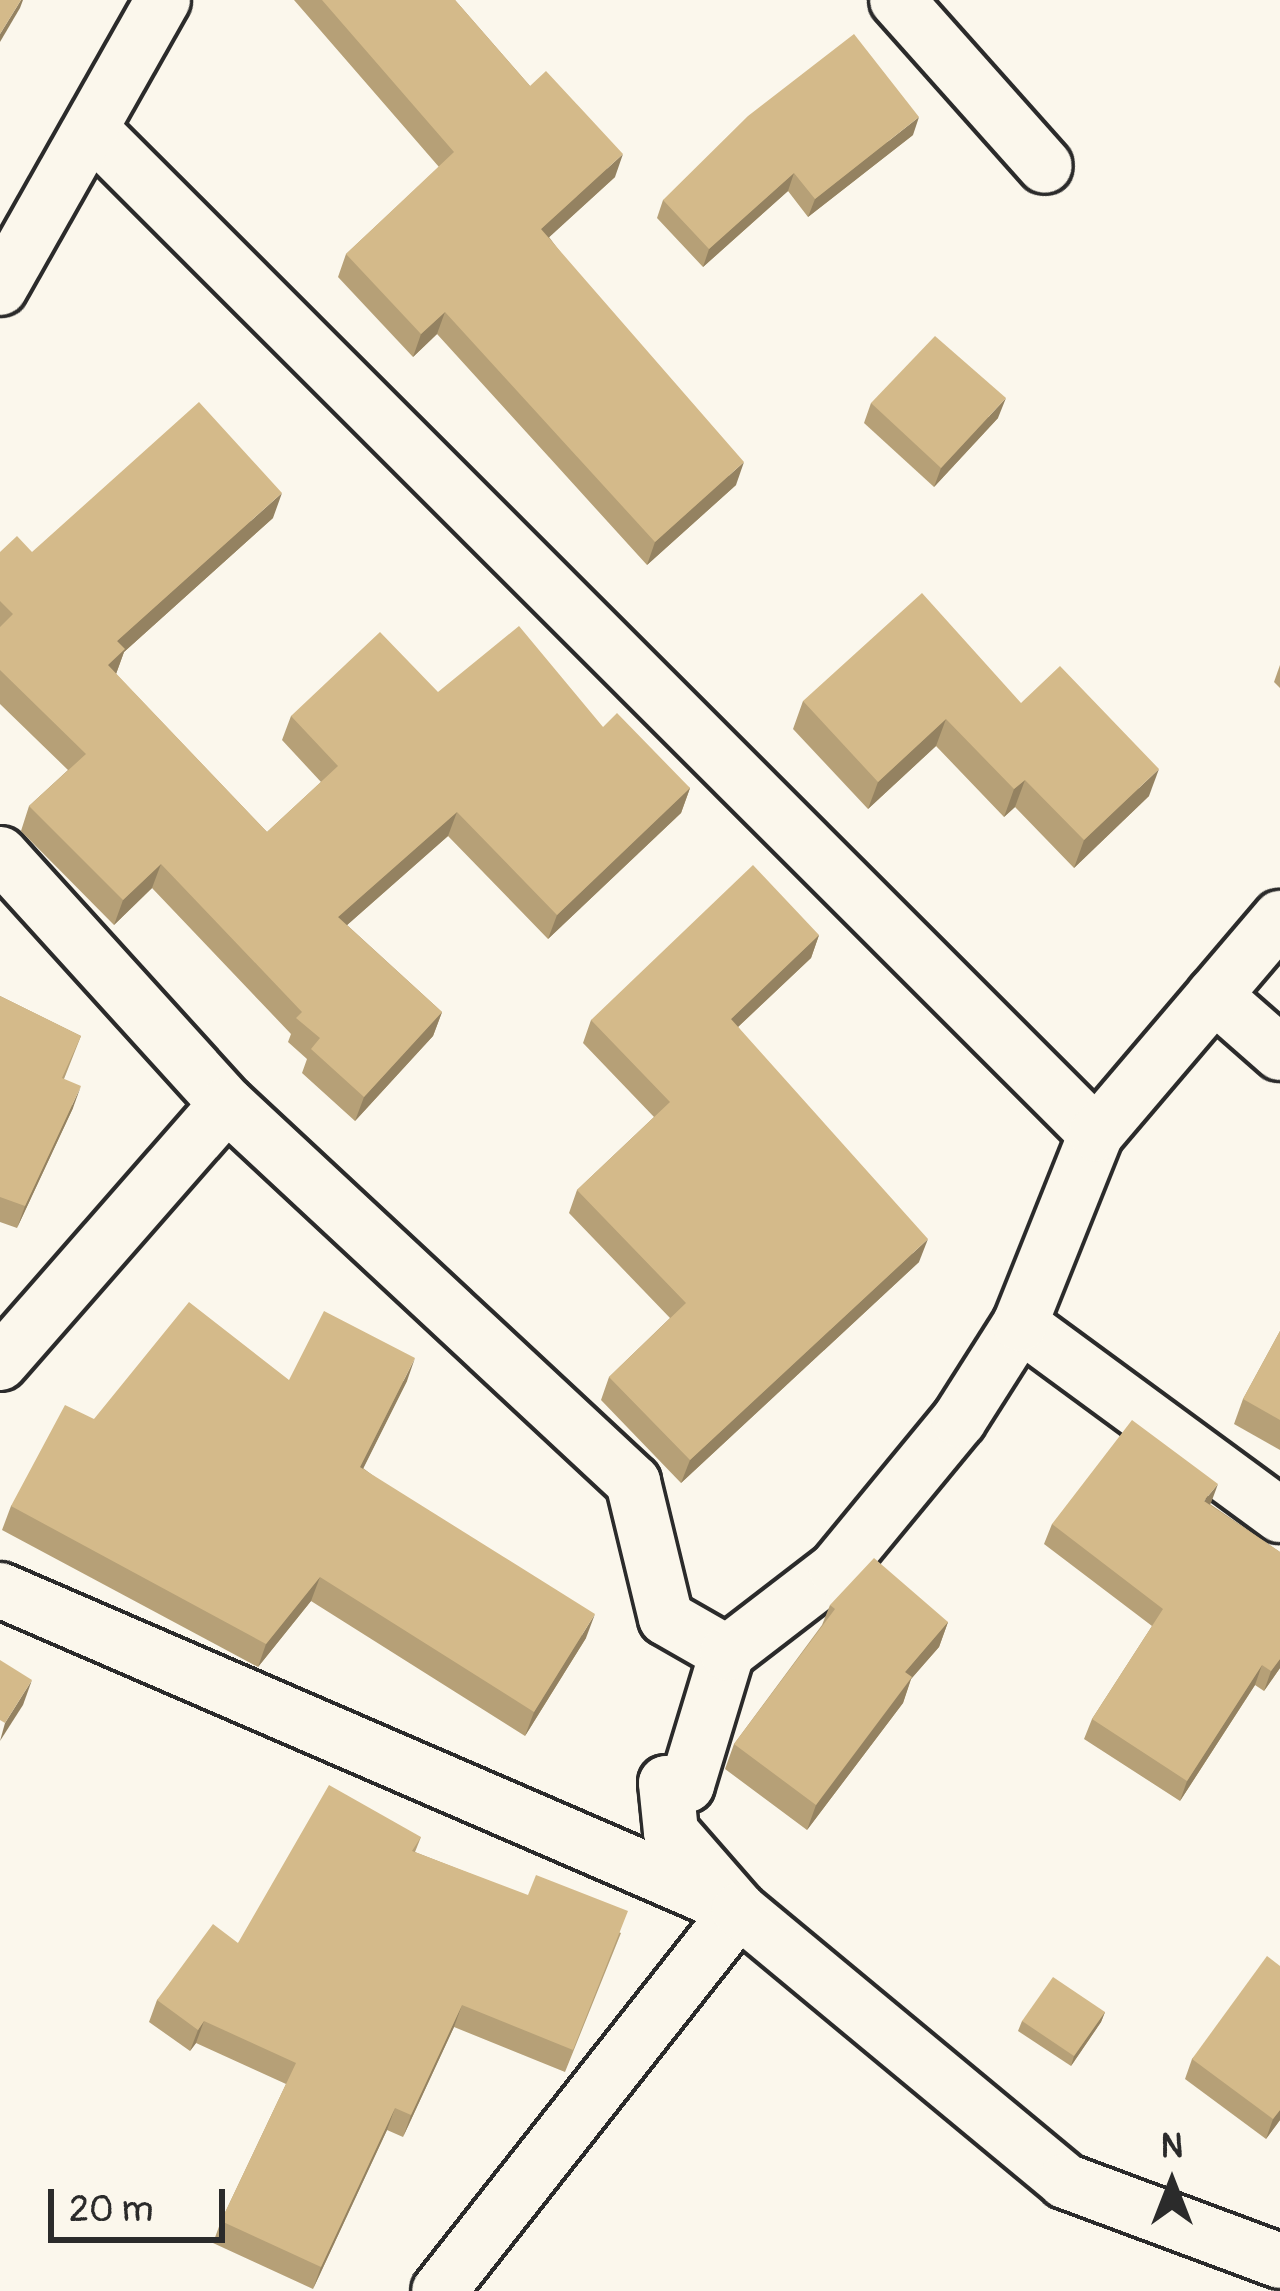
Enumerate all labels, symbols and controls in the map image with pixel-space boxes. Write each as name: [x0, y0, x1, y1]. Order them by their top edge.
north arrow: [1112, 2123, 1232, 2243]
text: N: [1161, 2126, 1183, 2167]
scale bar: [54, 2165, 231, 2239]
text: 20 m: [69, 2187, 154, 2232]

